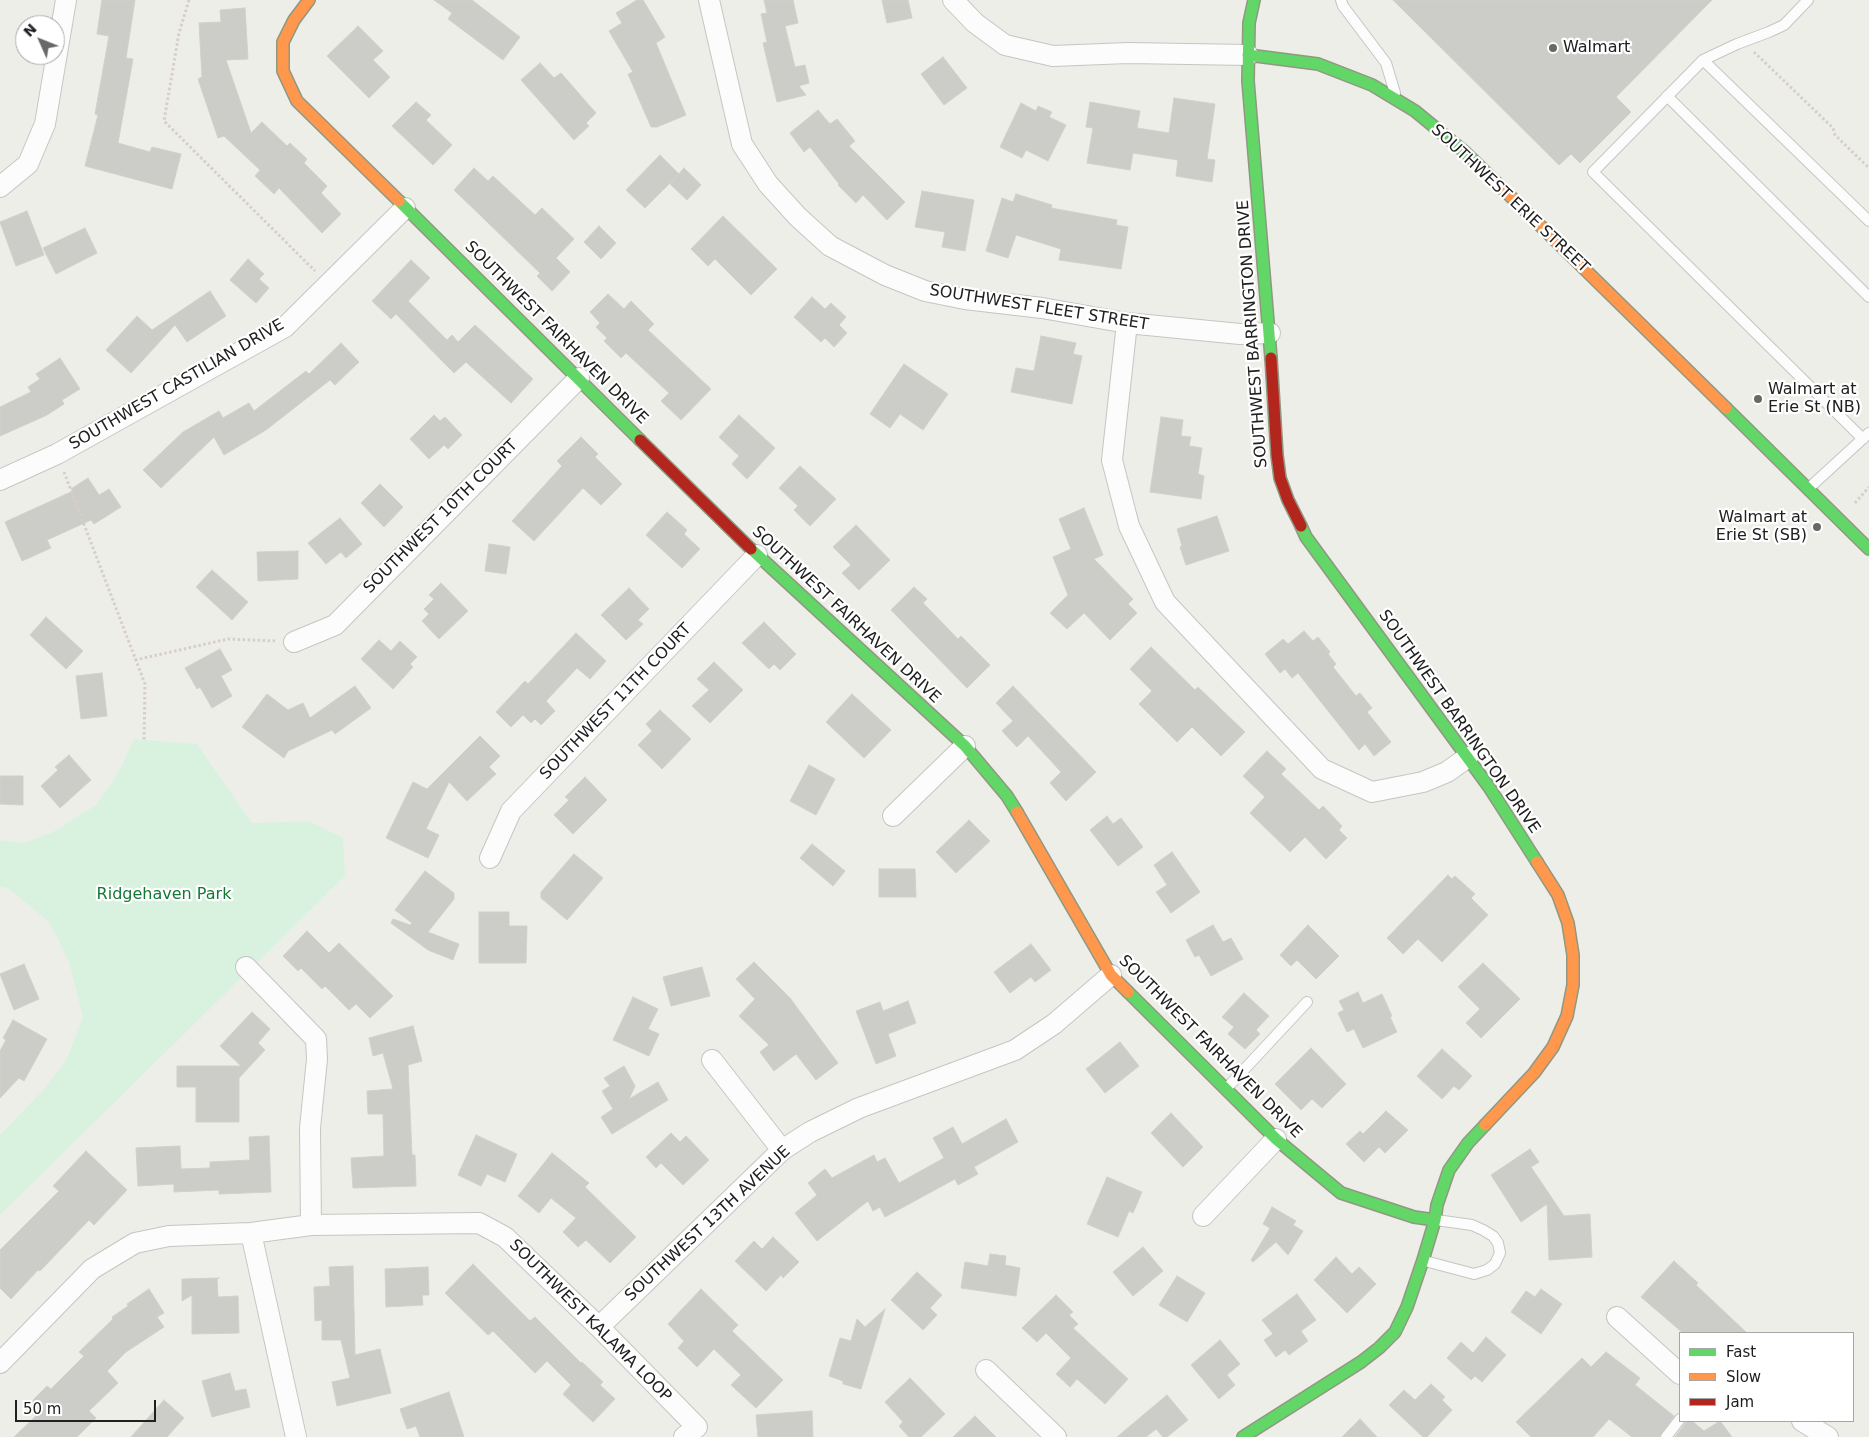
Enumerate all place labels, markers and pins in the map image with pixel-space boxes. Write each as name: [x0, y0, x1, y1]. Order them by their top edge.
place label: Walmart: [1563, 38, 1630, 58]
marker: Walmart: [1547, 42, 1559, 54]
place label: Walmart at Erie St (NB): [1768, 380, 1861, 418]
marker: Walmart at Erie St (NB): [1752, 393, 1764, 405]
place label: Walmart at Erie St (SB): [1716, 508, 1807, 546]
marker: Walmart at Erie St (SB): [1811, 521, 1823, 533]

